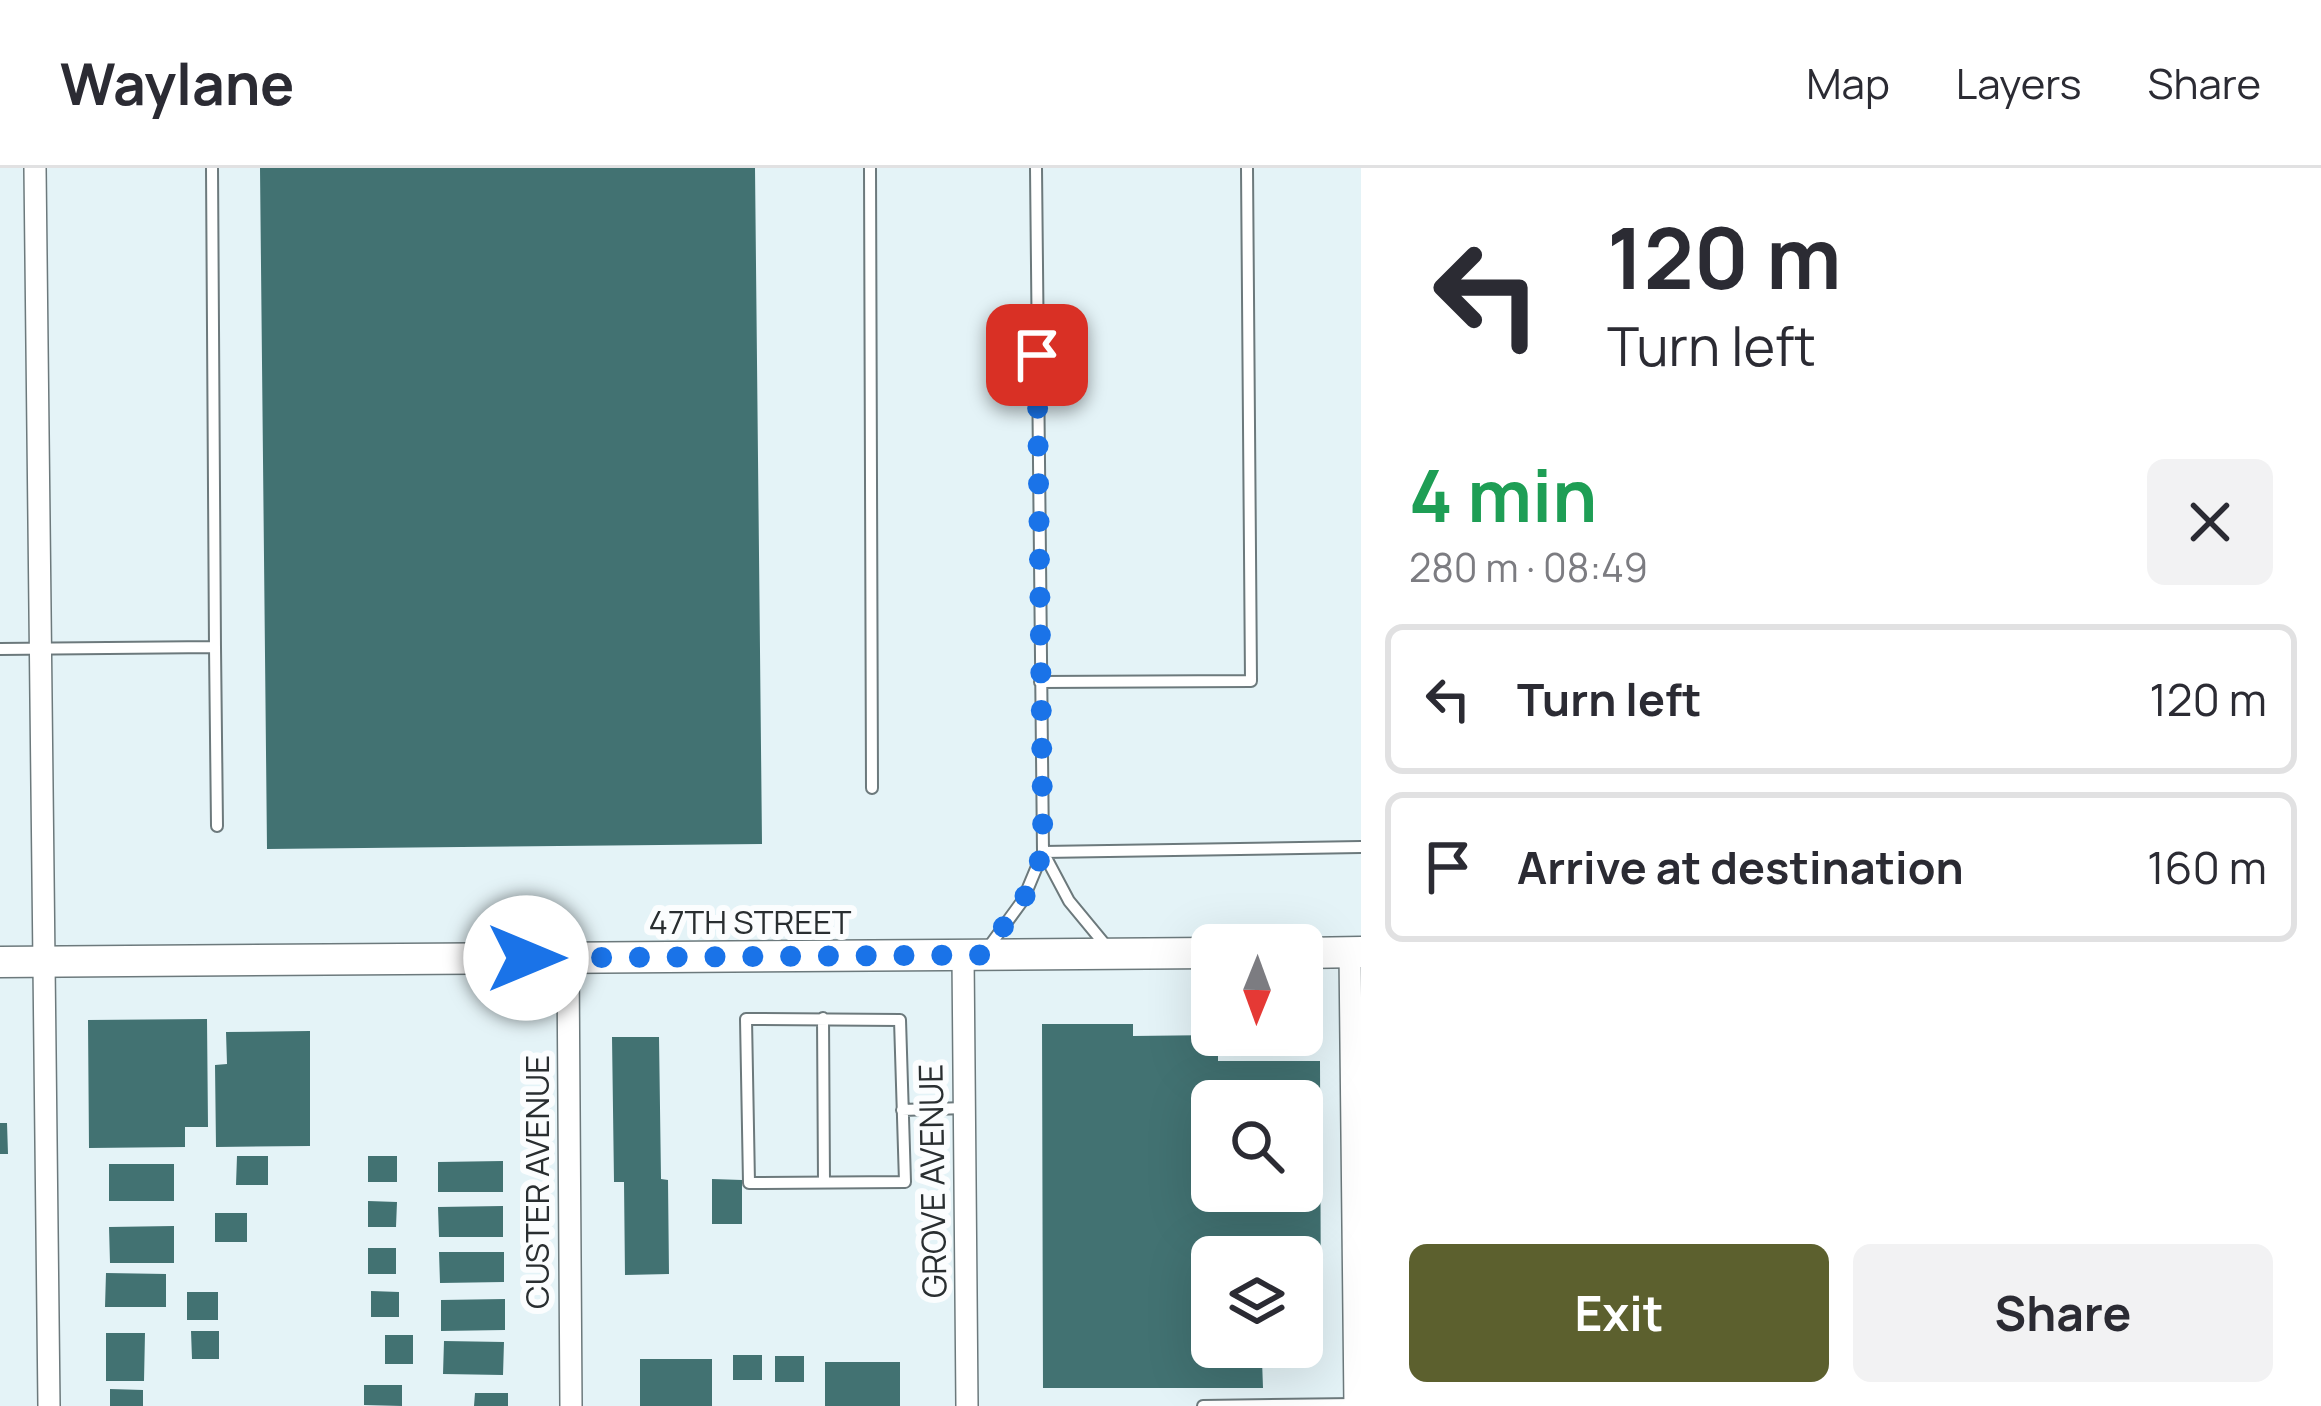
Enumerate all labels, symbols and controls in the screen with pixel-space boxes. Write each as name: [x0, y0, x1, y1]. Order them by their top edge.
text: Waylane: [60, 44, 294, 122]
text: Map: [1806, 54, 1890, 112]
text: Layers: [1956, 54, 2082, 112]
text: Share: [2148, 54, 2261, 112]
text: 120 m: [1607, 199, 1841, 314]
icon: left: [1409, 216, 1565, 372]
pin: [986, 304, 1088, 406]
text: Turn left: [1607, 308, 1816, 382]
icon: arrive: [1004, 322, 1070, 388]
text: 4 min: [1409, 445, 1597, 544]
button: close: [2147, 459, 2273, 585]
text: 280 m · 08:49: [1409, 540, 1648, 594]
icon: left: [1415, 666, 1481, 732]
text: Turn left: [1517, 668, 1702, 730]
text: 120 m: [2149, 668, 2267, 730]
icon: arrive: [1415, 834, 1481, 900]
text: Arrive at destination: [1517, 836, 1964, 898]
text: 160 m: [2147, 836, 2267, 898]
position arrow: [463, 895, 589, 1021]
street label: 47TH STREET: [648, 899, 852, 944]
north arrow: [1191, 924, 1323, 1056]
map controls: [1191, 924, 1323, 1368]
street label: CUSTER AVENUE: [514, 1055, 559, 1309]
street label: GROVE AVENUE: [907, 1064, 957, 1298]
button: search: [1191, 1080, 1323, 1212]
button: layers: [1191, 1236, 1323, 1368]
button: Exit: [1409, 1244, 1829, 1382]
button: Share: [1853, 1244, 2273, 1382]

